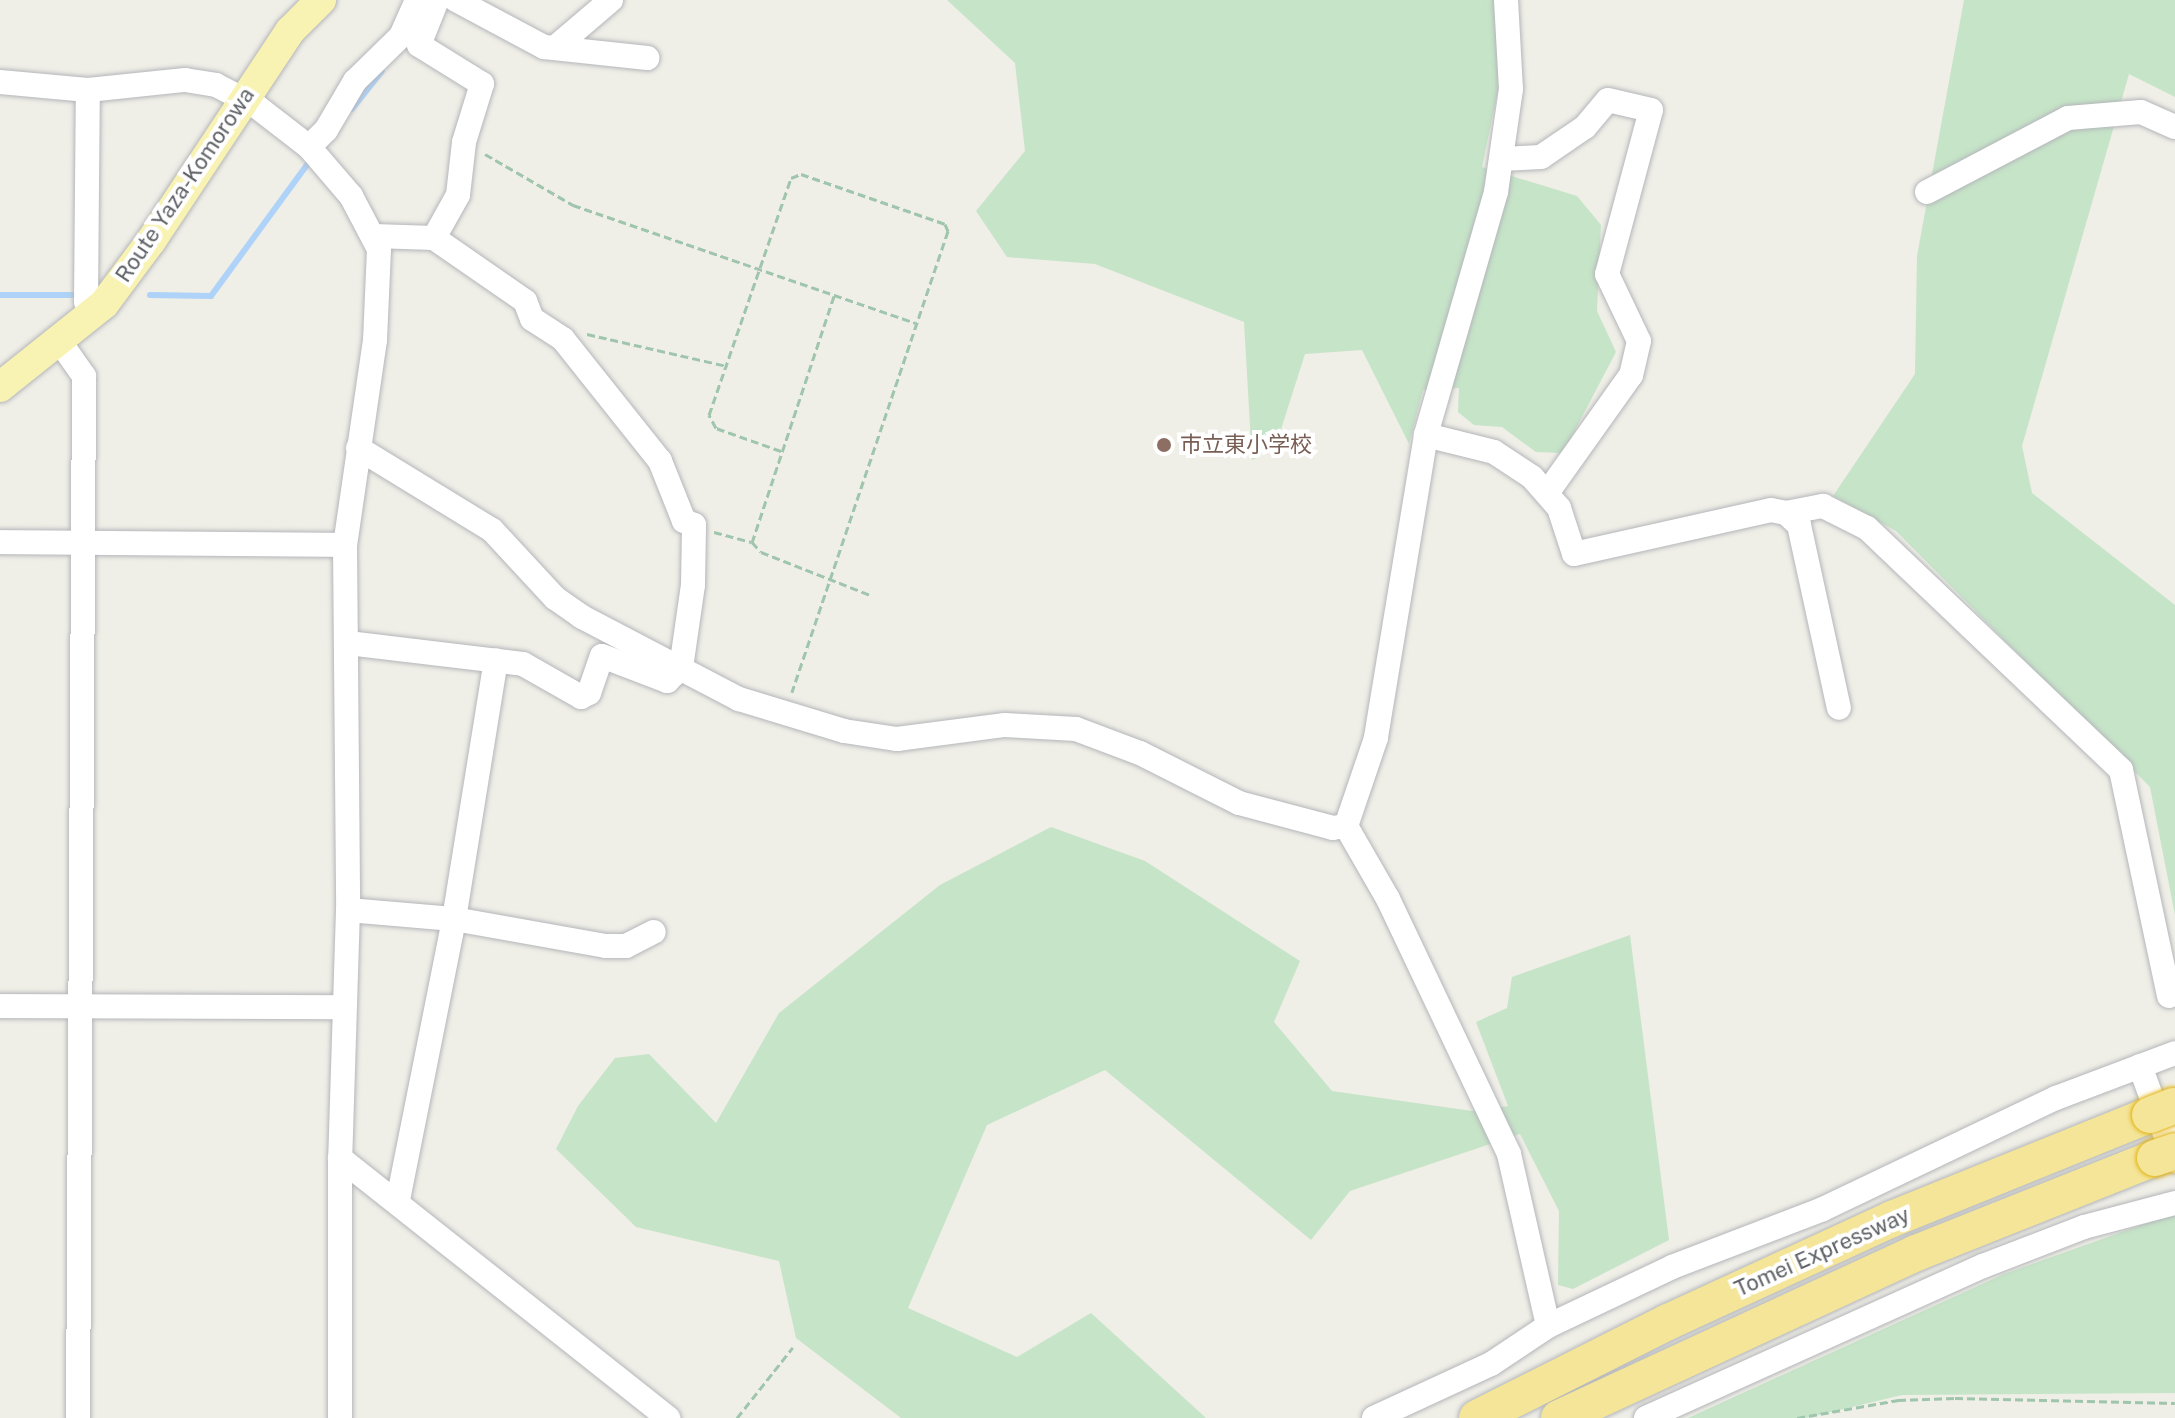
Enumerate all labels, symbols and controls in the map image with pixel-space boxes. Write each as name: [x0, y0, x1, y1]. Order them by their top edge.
street label: Route Yaza-Komorowa: [110, 83, 260, 287]
place label: 市立東小学校: [1180, 432, 1312, 458]
marker: 市立東小学校: [1155, 436, 1173, 454]
street label: Tomei Expressway: [1730, 1202, 1914, 1302]

